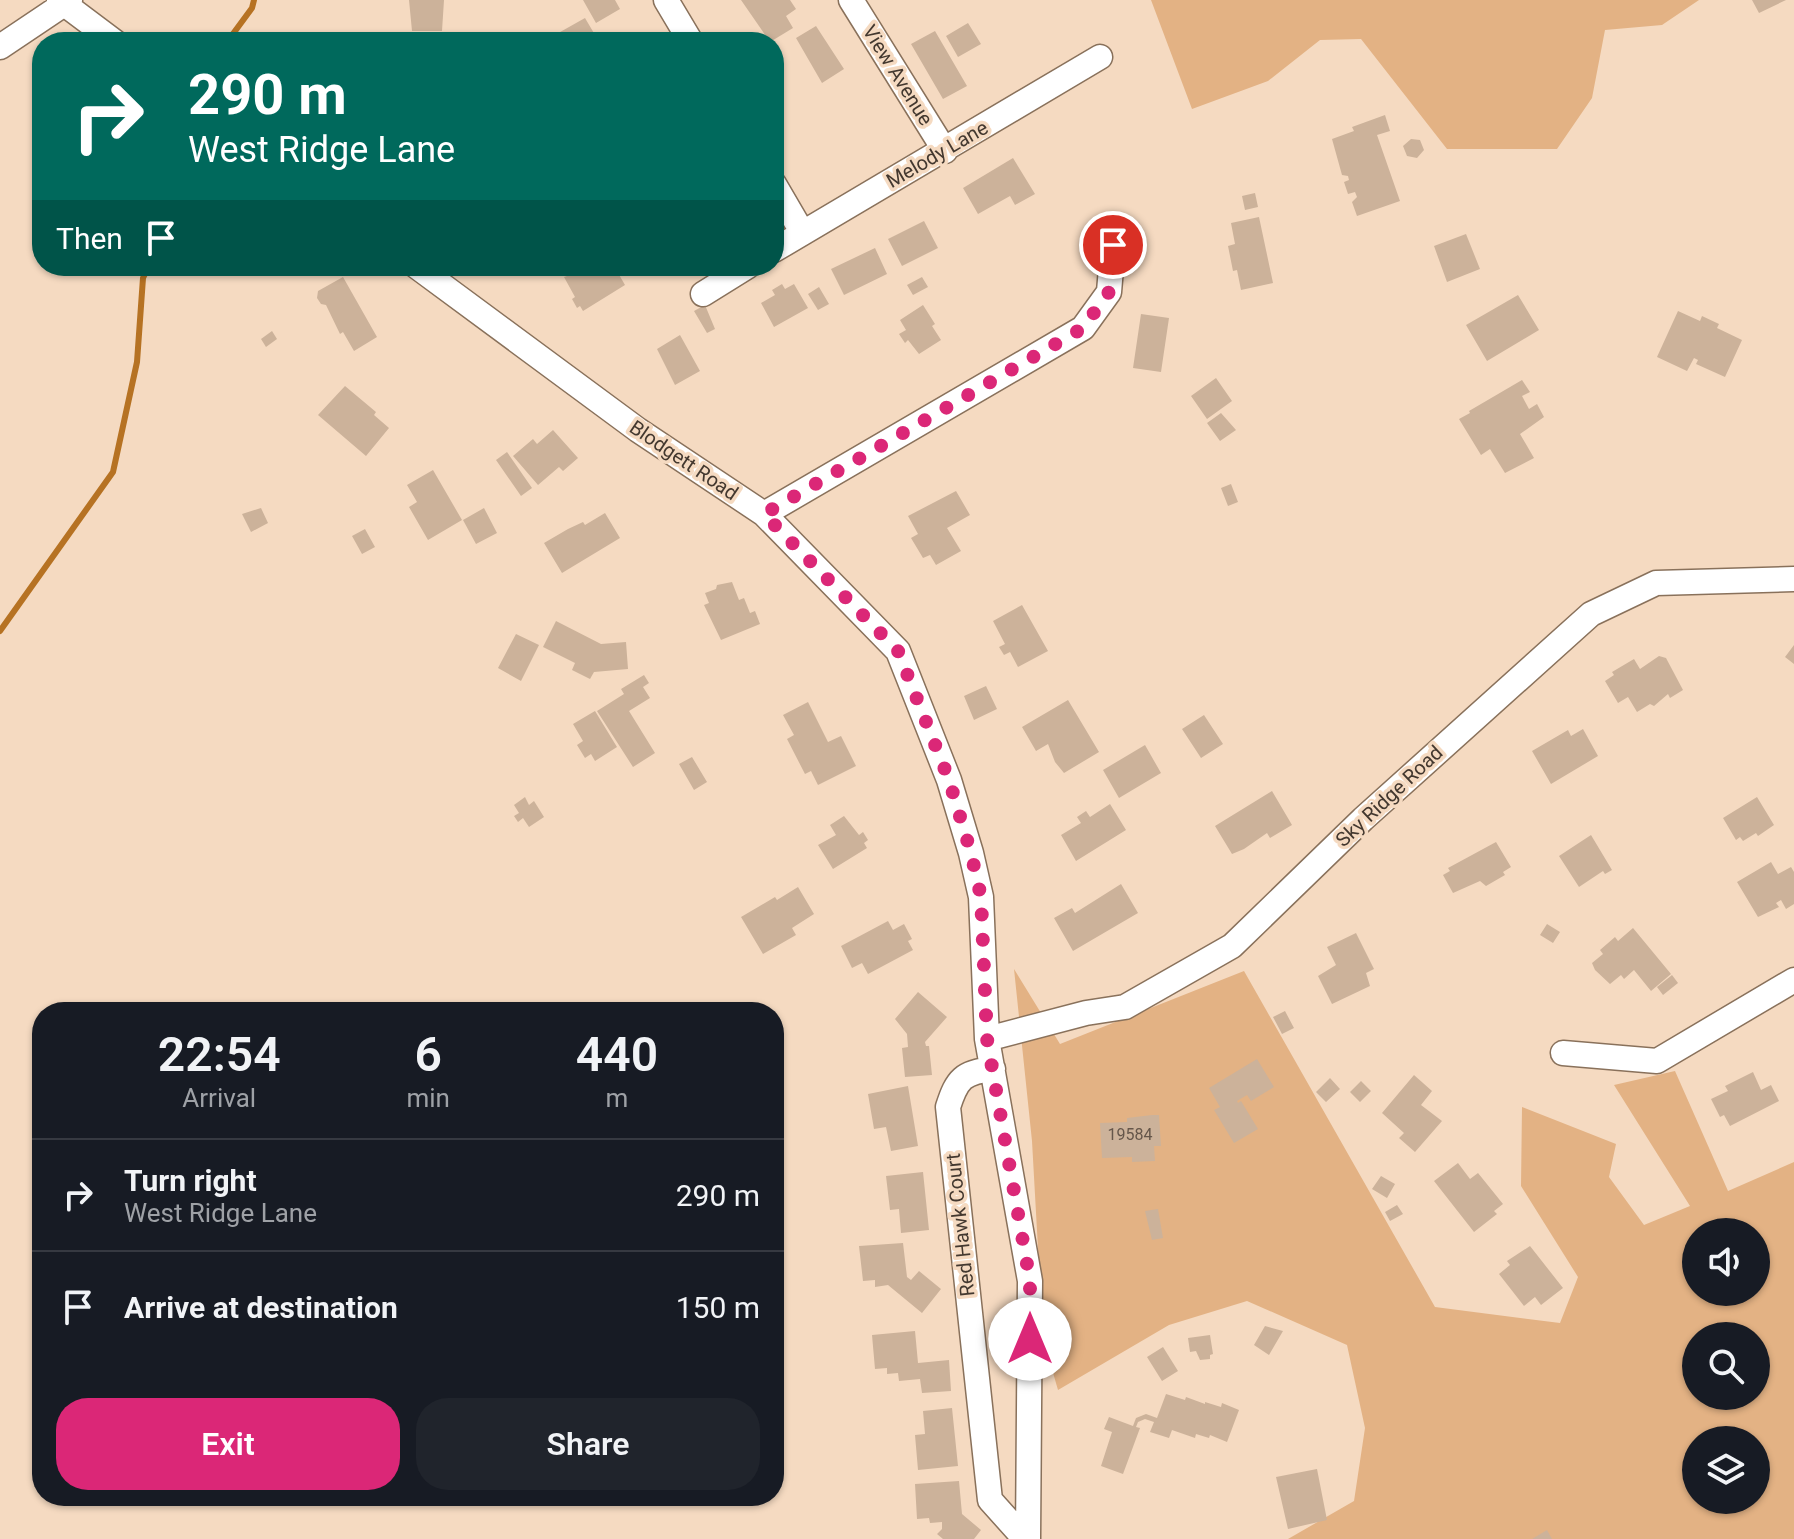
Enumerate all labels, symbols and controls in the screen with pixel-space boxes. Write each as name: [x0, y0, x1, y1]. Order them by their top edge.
street label: View Avenue: [858, 20, 938, 130]
text: 290 m: [188, 62, 347, 128]
icon: right: [56, 64, 160, 168]
street label: Melody Lane: [882, 115, 992, 193]
text: West Ridge Lane: [188, 129, 455, 171]
pin: [1079, 211, 1147, 279]
icon: arrive: [139, 216, 183, 260]
text: Then: [56, 221, 123, 256]
icon: arrive: [1091, 223, 1135, 267]
street label: Blodgett Road: [625, 415, 743, 505]
street label: Sky Ridge Road: [1331, 740, 1447, 852]
text: 22:54: [158, 1026, 281, 1083]
text: 6: [415, 1026, 442, 1083]
text: 440: [576, 1026, 658, 1083]
text: Arrival: [182, 1083, 256, 1113]
text: min: [406, 1083, 450, 1113]
text: m: [606, 1083, 628, 1113]
house number: 19584: [1108, 1125, 1152, 1144]
street label: Red Hawk Court: [941, 1152, 979, 1298]
text: Turn right: [124, 1163, 257, 1198]
icon: right: [56, 1173, 100, 1217]
text: 290 m: [676, 1178, 760, 1213]
text: West Ridge Lane: [124, 1198, 317, 1228]
map controls: [1682, 1218, 1770, 1514]
button: sound: [1682, 1218, 1770, 1306]
icon: arrive: [56, 1285, 100, 1329]
text: Arrive at destination: [124, 1290, 398, 1325]
text: 150 m: [676, 1290, 760, 1325]
position arrow: [988, 1297, 1072, 1381]
button: search: [1682, 1322, 1770, 1410]
button: Exit: [56, 1398, 400, 1490]
button: Share: [416, 1398, 760, 1490]
button: layers: [1682, 1426, 1770, 1514]

